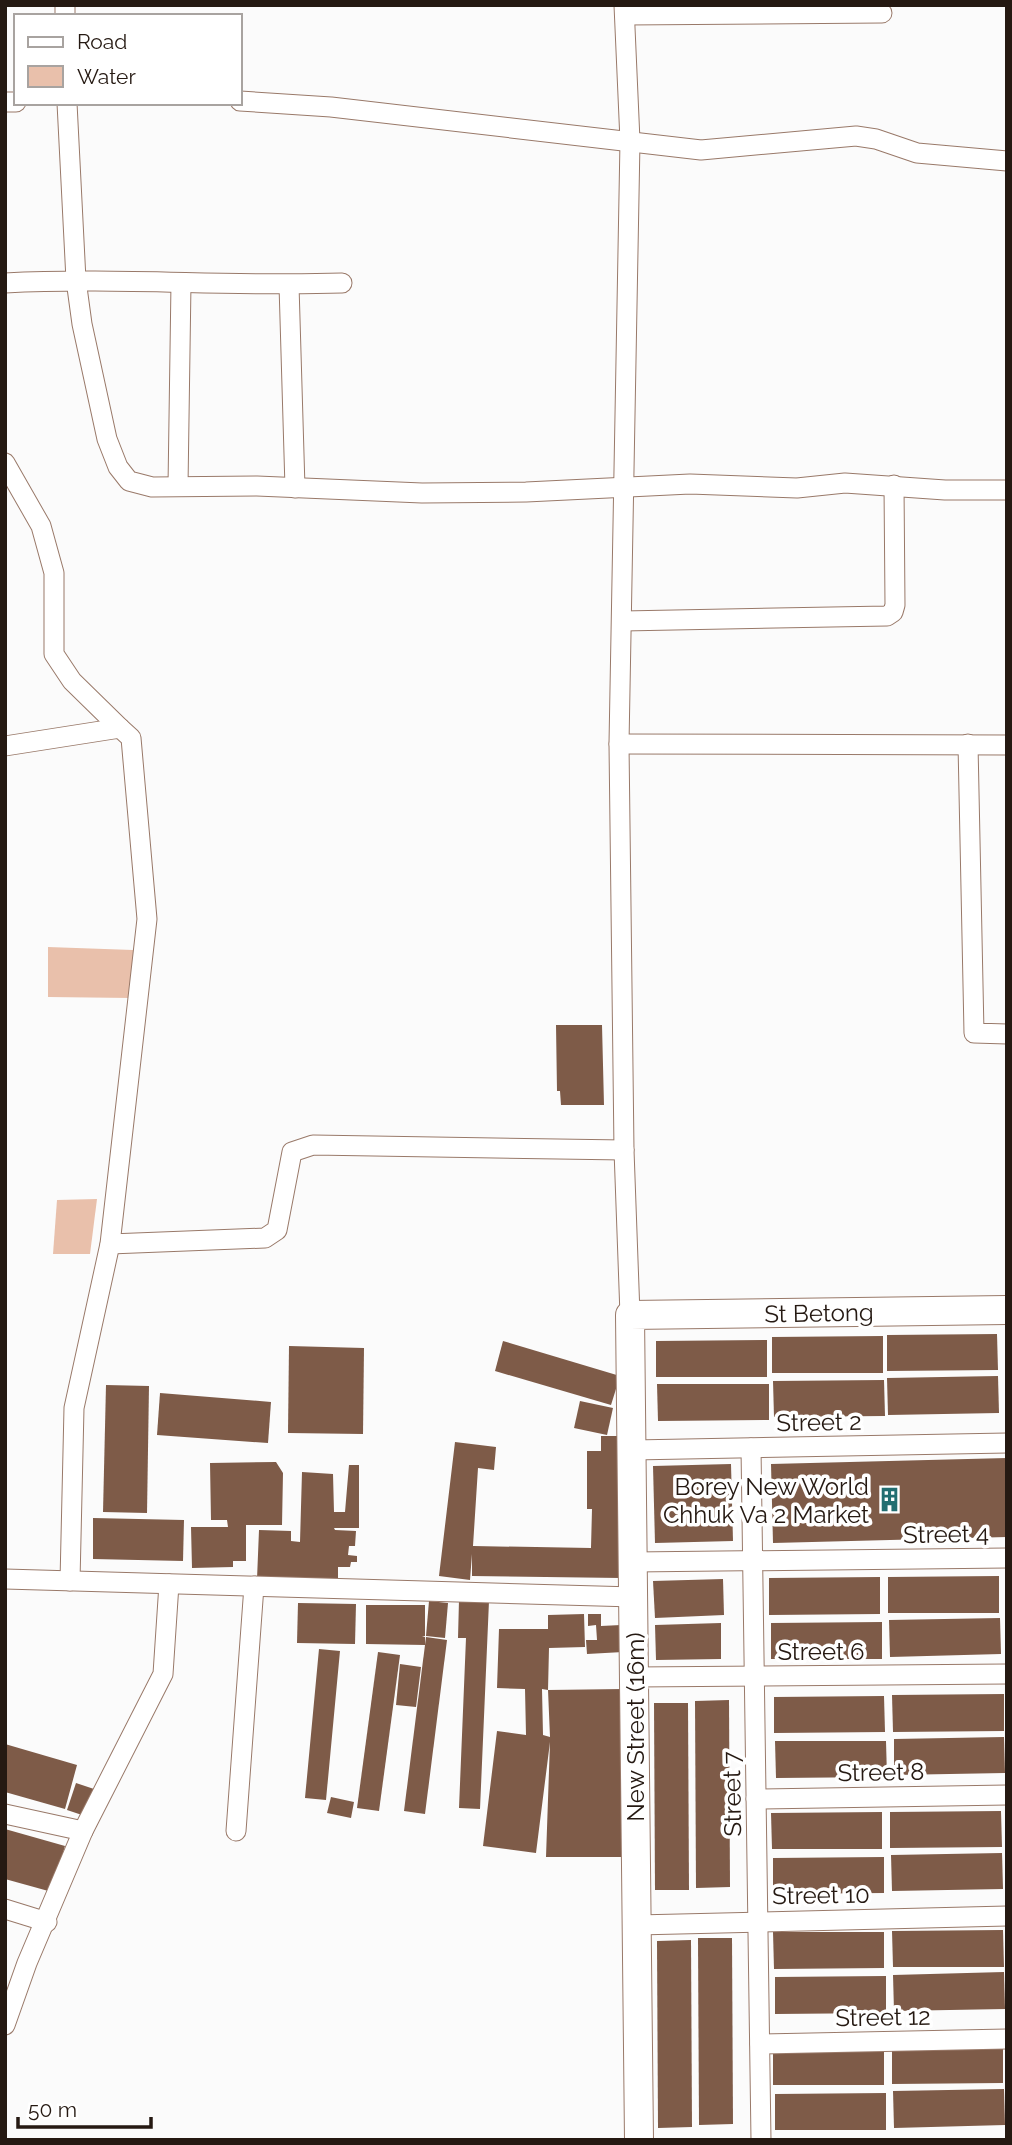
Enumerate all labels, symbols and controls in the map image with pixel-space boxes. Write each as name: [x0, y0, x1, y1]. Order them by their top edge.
legend: [14, 14, 242, 105]
text: Road: [77, 29, 127, 54]
text: Water: [77, 64, 136, 89]
street label: St Betong: [764, 1298, 874, 1328]
street label: Street 2: [776, 1407, 862, 1437]
place label: Borey New World Chhuk Va 2 Market: [663, 1472, 869, 1529]
building icon: Borey New World Chhuk Va 2 Market: [875, 1486, 903, 1514]
street label: Street 4: [903, 1519, 989, 1549]
street label: New Street (16m): [621, 1632, 650, 1822]
street label: Street 6: [777, 1637, 865, 1666]
street label: Street 7: [717, 1751, 747, 1837]
street label: Street 8: [837, 1757, 925, 1787]
street label: Street 10: [772, 1880, 870, 1910]
street label: Street 12: [835, 2002, 931, 2032]
scale bar: [18, 2086, 150, 2130]
text: 50 m: [28, 2097, 77, 2122]

